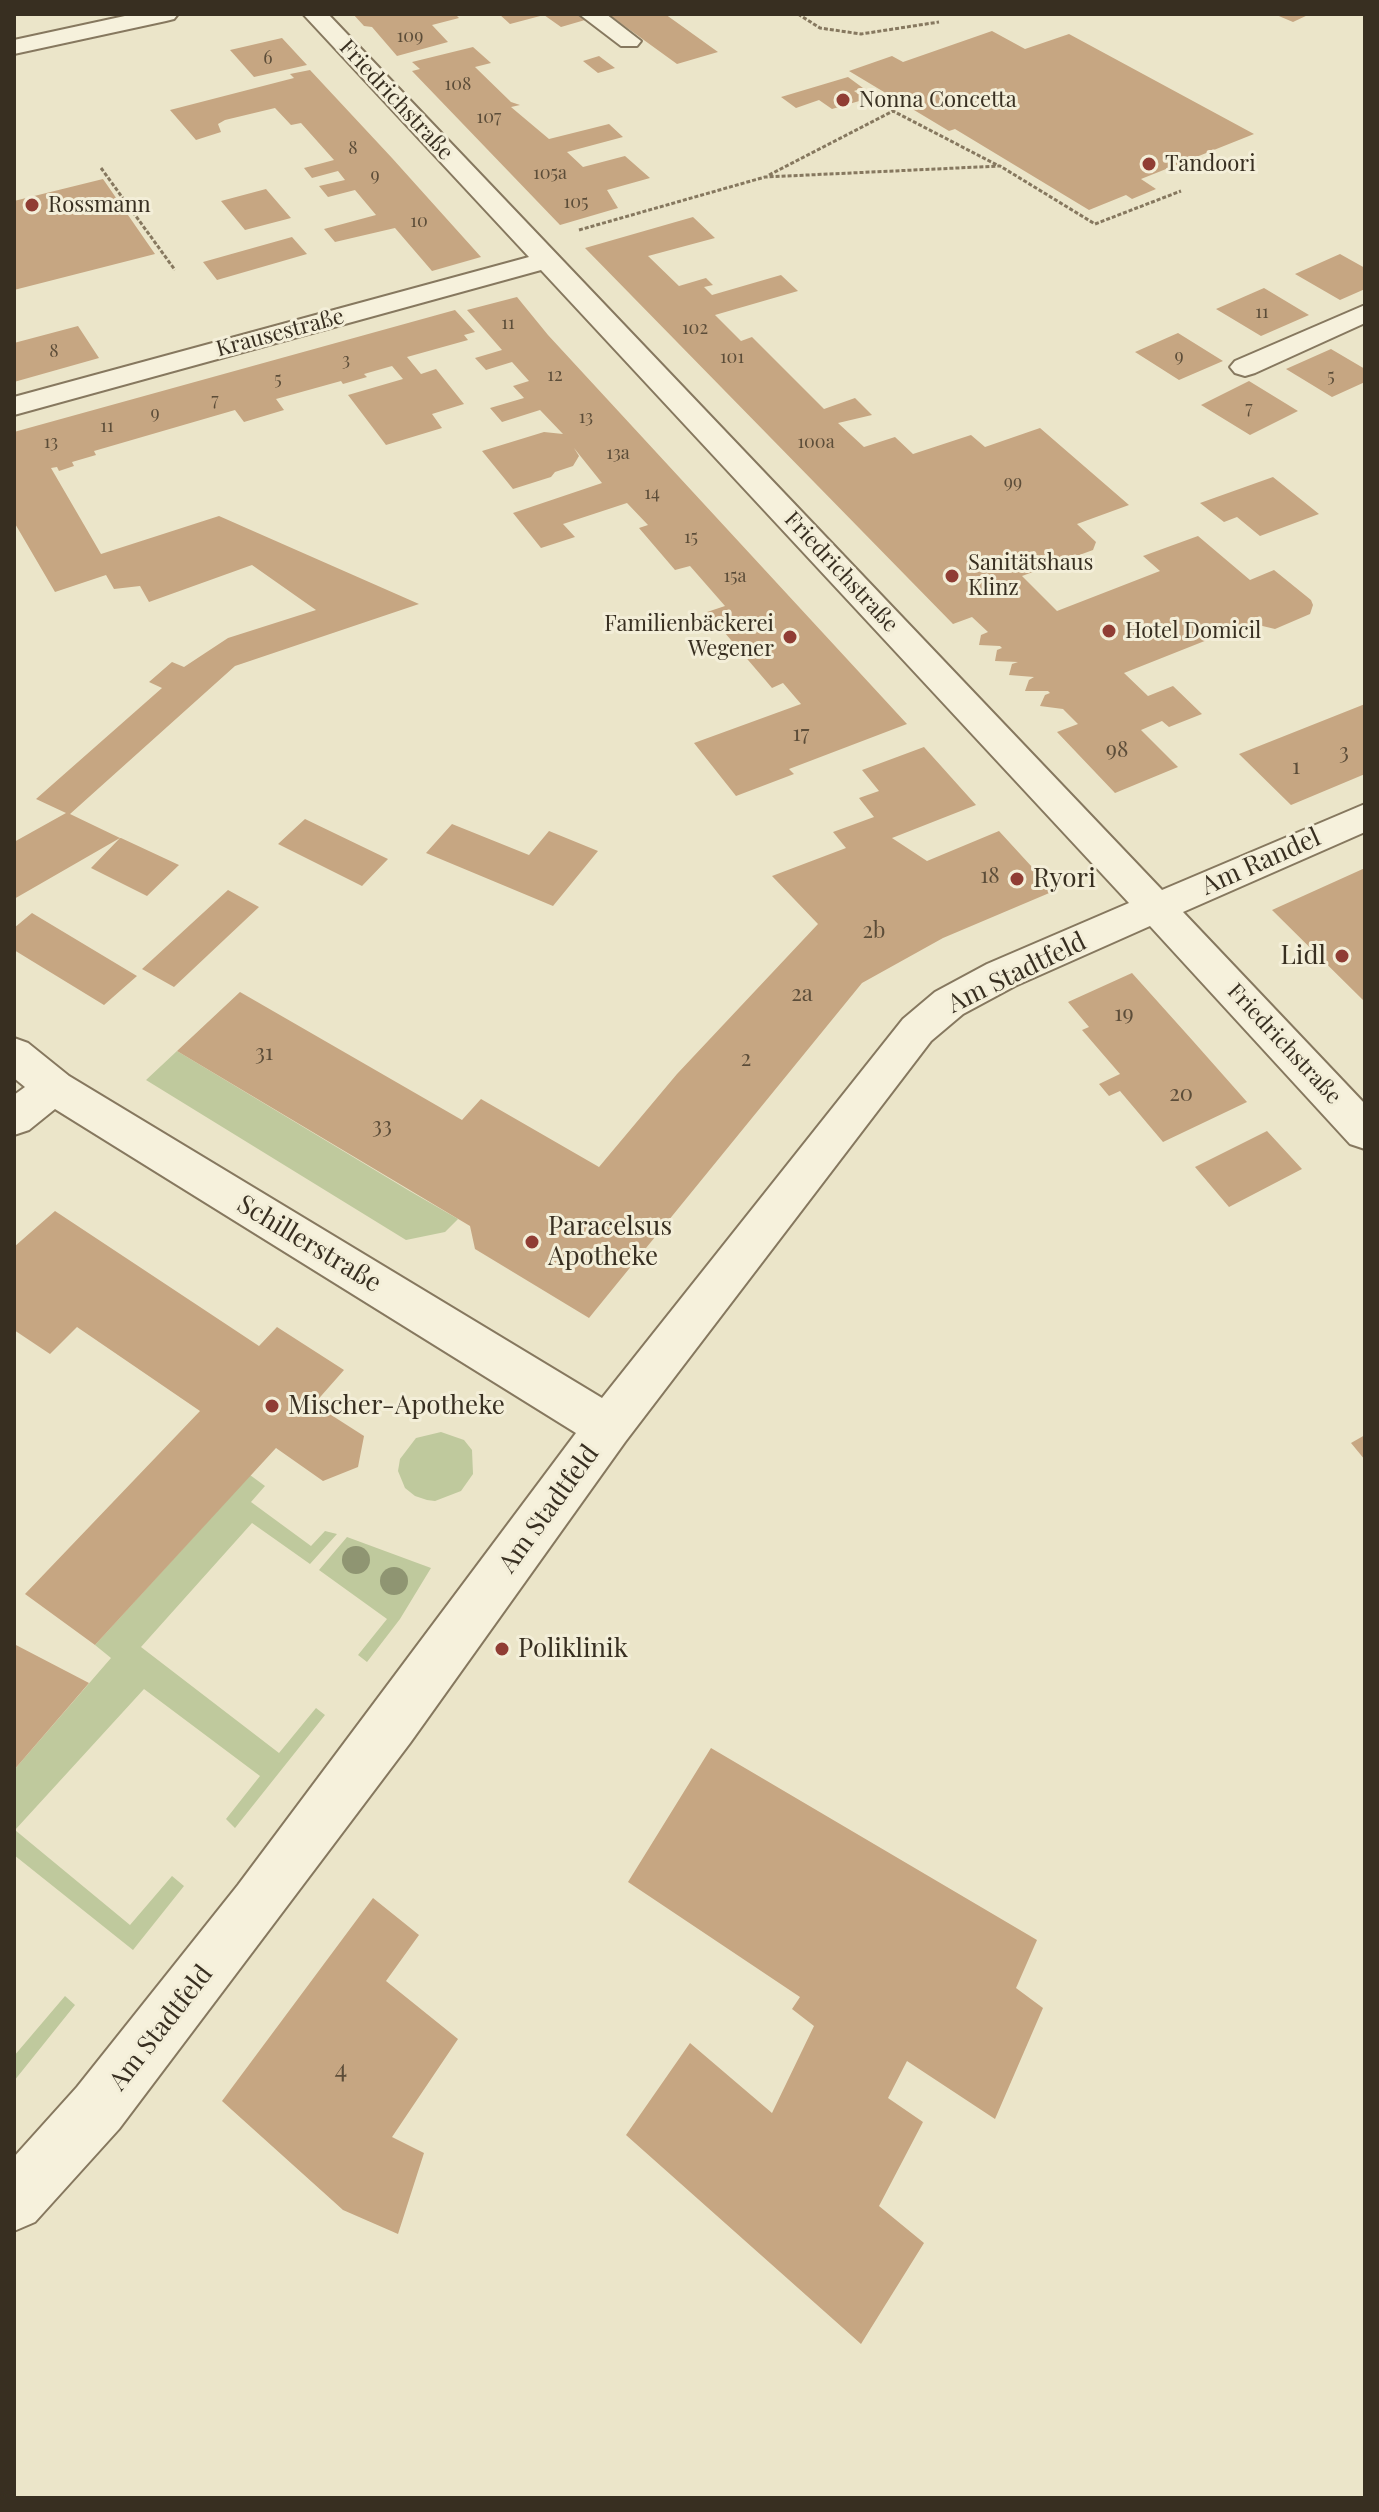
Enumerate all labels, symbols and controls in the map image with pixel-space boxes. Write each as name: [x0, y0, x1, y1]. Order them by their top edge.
house number: 109: [397, 25, 423, 47]
street label: Friedrichstraße: [334, 34, 458, 166]
house number: 6: [263, 47, 273, 69]
house number: 108: [445, 73, 471, 95]
place label: Nonna Concetta: [859, 87, 1017, 113]
marker: Nonna Concetta: [834, 91, 852, 109]
house number: 107: [477, 106, 501, 128]
house number: 8: [348, 137, 358, 159]
place label: Tandoori: [1165, 151, 1256, 177]
marker: Tandoori: [1140, 155, 1158, 173]
house number: 105a: [533, 162, 567, 184]
house number: 9: [370, 164, 380, 186]
house number: 105: [564, 191, 588, 213]
place label: Rossmann: [48, 192, 151, 218]
marker: Rossmann: [23, 196, 41, 214]
house number: 10: [410, 210, 428, 232]
house number: 11: [1255, 301, 1269, 323]
street label: Krausestraße: [213, 303, 347, 363]
house number: 11: [501, 312, 515, 334]
house number: 102: [682, 317, 708, 339]
house number: 8: [49, 340, 59, 362]
house number: 9: [1174, 345, 1184, 367]
house number: 101: [720, 346, 744, 368]
house number: 3: [342, 349, 350, 371]
house number: 12: [547, 364, 563, 386]
house number: 5: [1327, 365, 1335, 387]
house number: 5: [274, 368, 282, 390]
house number: 7: [211, 389, 219, 411]
house number: 7: [1245, 397, 1253, 419]
house number: 9: [150, 402, 160, 424]
house number: 13: [579, 406, 593, 428]
house number: 11: [100, 415, 114, 437]
house number: 13: [44, 431, 58, 453]
house number: 100a: [797, 431, 835, 453]
house number: 13a: [606, 442, 630, 464]
house number: 99: [1004, 471, 1022, 493]
house number: 14: [644, 482, 660, 504]
street label: Friedrichstraße: [779, 506, 903, 638]
house number: 15: [684, 526, 698, 548]
place label: Sanitätshaus Klinz: [968, 550, 1093, 602]
house number: 15a: [724, 565, 746, 587]
marker: Sanitätshaus Klinz: [943, 567, 961, 585]
place label: Familienbäckerei Wegener: [604, 611, 774, 662]
place label: Hotel Domicil: [1125, 618, 1261, 644]
marker: Hotel Domicil: [1100, 622, 1118, 640]
marker: Familienbäckerei Wegener: [781, 628, 799, 646]
house number: 17: [792, 721, 810, 747]
house number: 98: [1106, 737, 1128, 763]
house number: 3: [1339, 739, 1349, 765]
house number: 1: [1292, 754, 1300, 780]
street label: Am Randel: [1197, 822, 1325, 902]
house number: 18: [980, 863, 1000, 889]
place label: Ryori: [1033, 863, 1096, 895]
marker: Ryori: [1008, 870, 1026, 888]
house number: 2b: [863, 918, 885, 944]
street label: Am Stadtfeld: [943, 926, 1091, 1020]
place label: Lidl: [1281, 940, 1326, 972]
marker: Lidl: [1333, 947, 1351, 965]
street label: Friedrichstraße: [1222, 978, 1346, 1110]
house number: 2a: [791, 981, 813, 1007]
house number: 19: [1114, 1001, 1134, 1027]
house number: 31: [255, 1040, 273, 1066]
house number: 2: [741, 1046, 751, 1072]
house number: 20: [1169, 1081, 1193, 1107]
house number: 33: [372, 1113, 392, 1139]
street label: Schillerstraße: [231, 1189, 387, 1299]
place label: Paracelsus Apotheke: [548, 1211, 672, 1272]
marker: Paracelsus Apotheke: [523, 1233, 541, 1251]
place label: Mischer-Apotheke: [288, 1390, 505, 1422]
marker: Mischer-Apotheke: [263, 1397, 281, 1415]
street label: Am Stadtfeld: [492, 1439, 606, 1579]
place label: Poliklinik: [518, 1633, 628, 1665]
marker: Poliklinik: [493, 1640, 511, 1658]
street label: Am Stadtfeld: [103, 1959, 219, 2097]
house number: 4: [335, 2054, 347, 2086]

